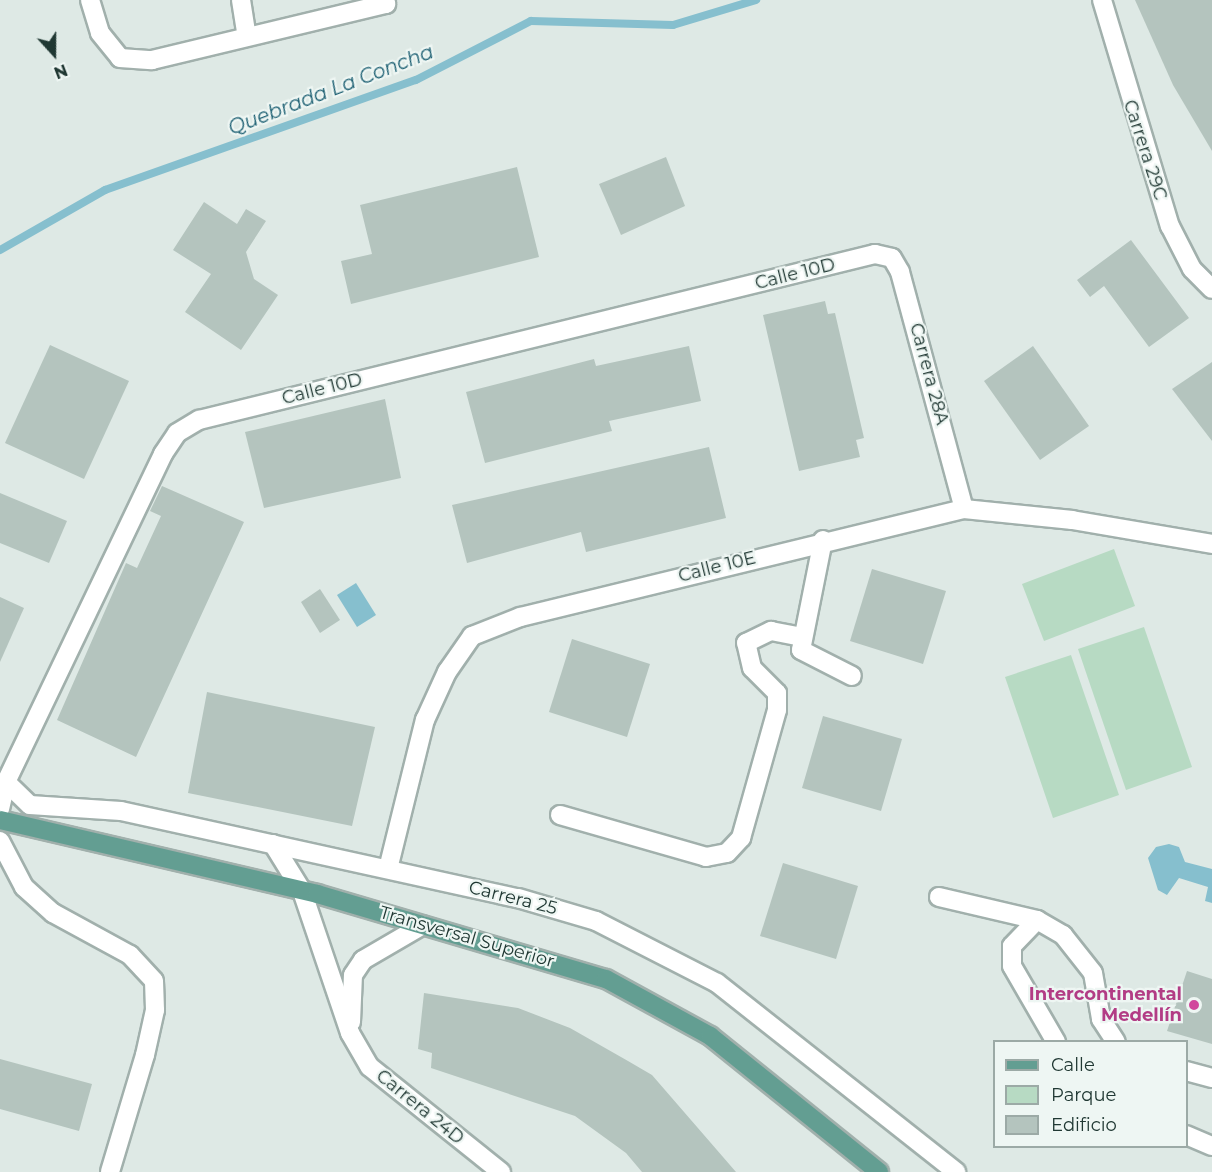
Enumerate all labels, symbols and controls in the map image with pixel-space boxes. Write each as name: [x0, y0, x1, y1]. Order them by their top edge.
north arrow: [24, 24, 84, 84]
water label: Quebrada La Concha: [225, 40, 437, 140]
text: N: [51, 60, 70, 82]
street label: Carrera 29C: [1119, 97, 1171, 203]
street label: Calle 10D: [753, 254, 837, 294]
street label: Carrera 28A: [905, 321, 953, 427]
street label: Calle 10D: [280, 369, 364, 409]
street label: Calle 10E: [676, 547, 758, 587]
street label: Carrera 25: [467, 877, 559, 919]
street label: Transversal Superior: [377, 902, 557, 972]
place label: Intercontinental Medellín: [1029, 984, 1182, 1026]
marker: Intercontinental Medellín: [1187, 998, 1201, 1012]
legend: [993, 1040, 1188, 1148]
text: Calle: [1051, 1054, 1095, 1076]
street label: Carrera 24D: [372, 1065, 468, 1149]
text: Parque: [1051, 1084, 1116, 1106]
text: Edificio: [1051, 1114, 1117, 1136]

